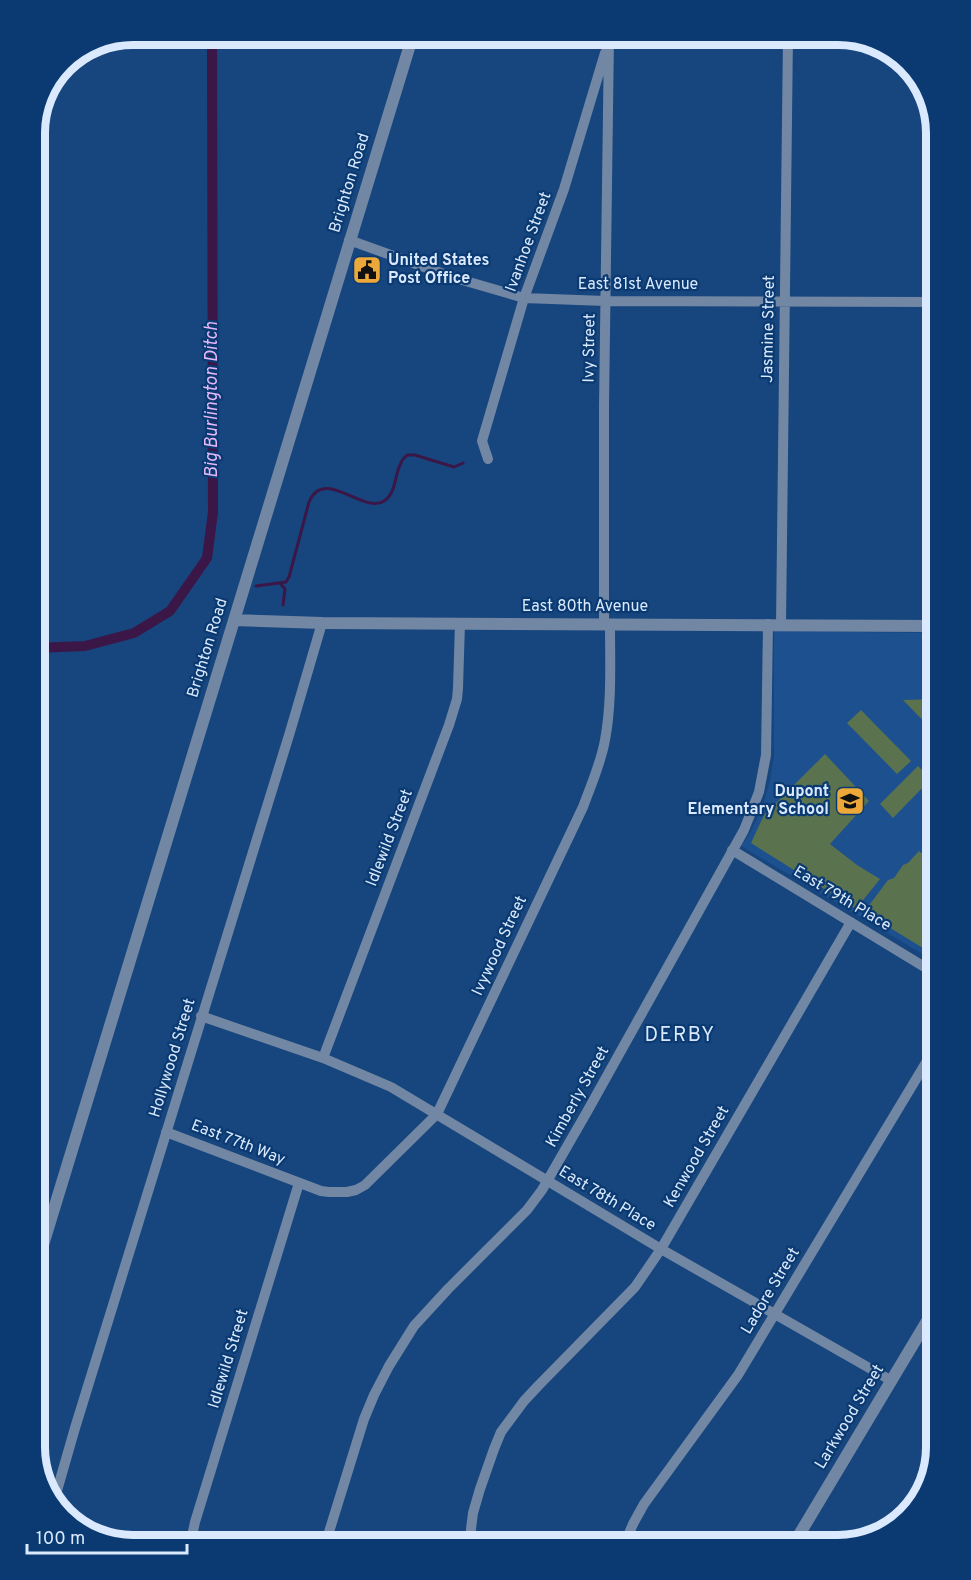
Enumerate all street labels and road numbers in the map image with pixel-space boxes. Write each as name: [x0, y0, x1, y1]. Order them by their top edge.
street label: Brighton Road: [325, 131, 375, 235]
street label: Ivanhoe Street: [502, 189, 556, 295]
street label: East 81st Avenue: [578, 275, 698, 295]
street label: Jasmine Street: [758, 275, 780, 383]
street label: Ivy Street: [579, 313, 601, 383]
street label: Brighton Road: [183, 596, 233, 700]
street label: East 80th Avenue: [522, 597, 648, 617]
street label: Idlewild Street: [362, 786, 418, 890]
street label: East 79th Place: [789, 862, 895, 936]
street label: Ivywood Street: [468, 893, 532, 999]
street label: Hollywood Street: [145, 996, 201, 1120]
street label: Kimberly Street: [542, 1043, 614, 1151]
street label: Kenwood Street: [660, 1103, 734, 1211]
street label: East 77th Way: [188, 1116, 288, 1170]
street label: East 78th Place: [555, 1162, 659, 1236]
street label: Ladore Street: [737, 1244, 805, 1338]
street label: Idlewild Street: [204, 1307, 254, 1411]
street label: Larkwood Street: [811, 1361, 889, 1473]

